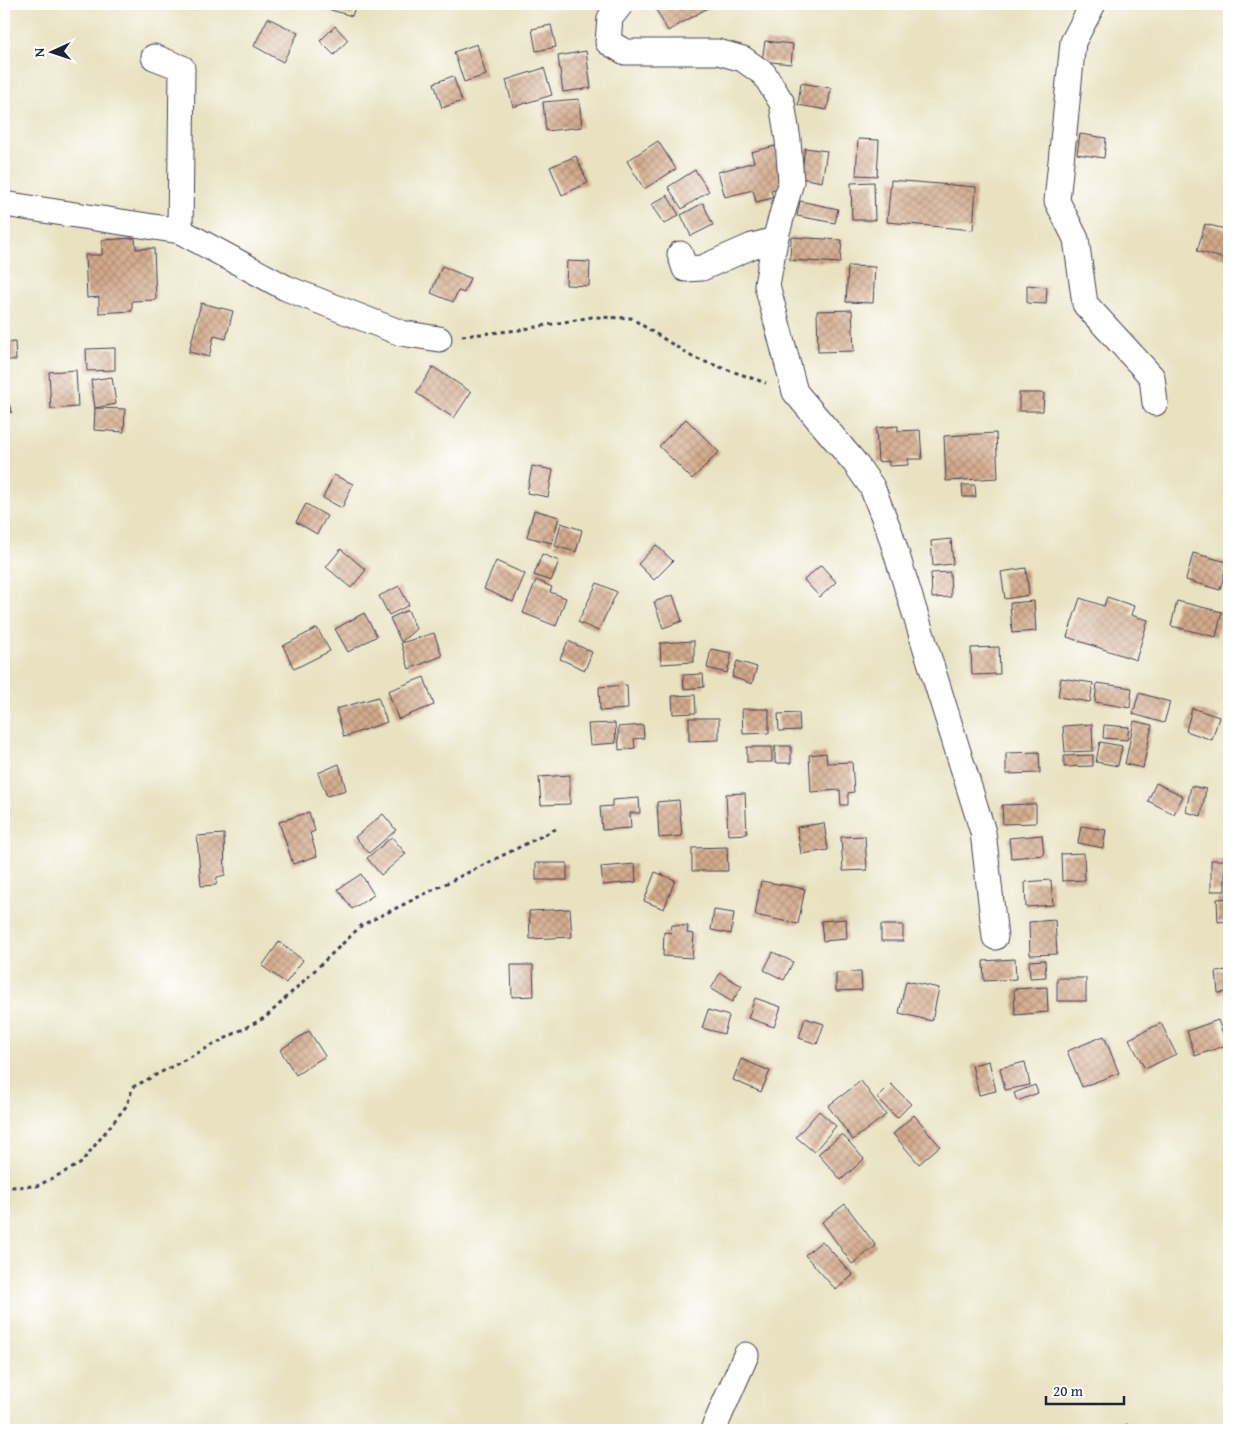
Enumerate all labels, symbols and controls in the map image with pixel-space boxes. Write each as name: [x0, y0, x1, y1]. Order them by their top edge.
north arrow: [28, 28, 78, 78]
text: N: [29, 47, 49, 58]
scale bar: [1046, 1374, 1123, 1406]
text: 20 m: [1053, 1380, 1084, 1401]

